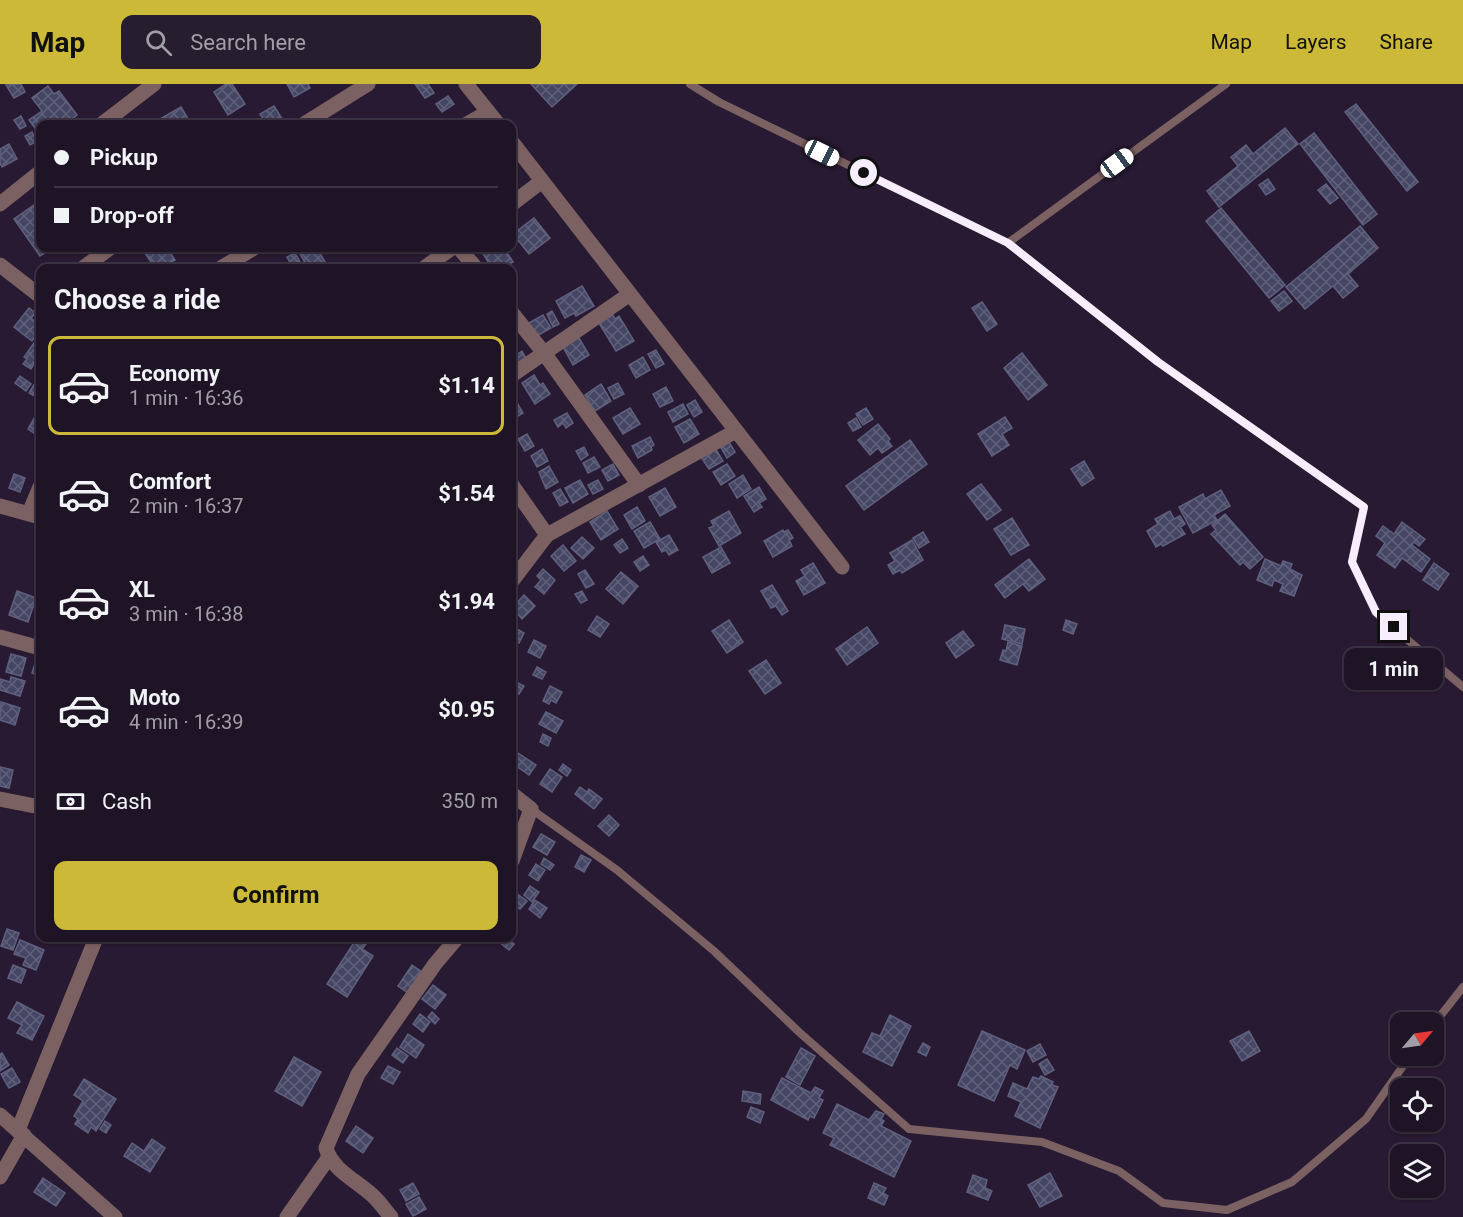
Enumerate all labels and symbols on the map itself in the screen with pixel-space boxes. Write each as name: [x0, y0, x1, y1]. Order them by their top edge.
car: [802, 137, 842, 169]
car: [1097, 145, 1137, 181]
route start: [850, 159, 877, 186]
route end: [1380, 613, 1407, 640]
callout: 1 min: [1344, 648, 1444, 690]
north arrow: [1390, 1012, 1444, 1066]

